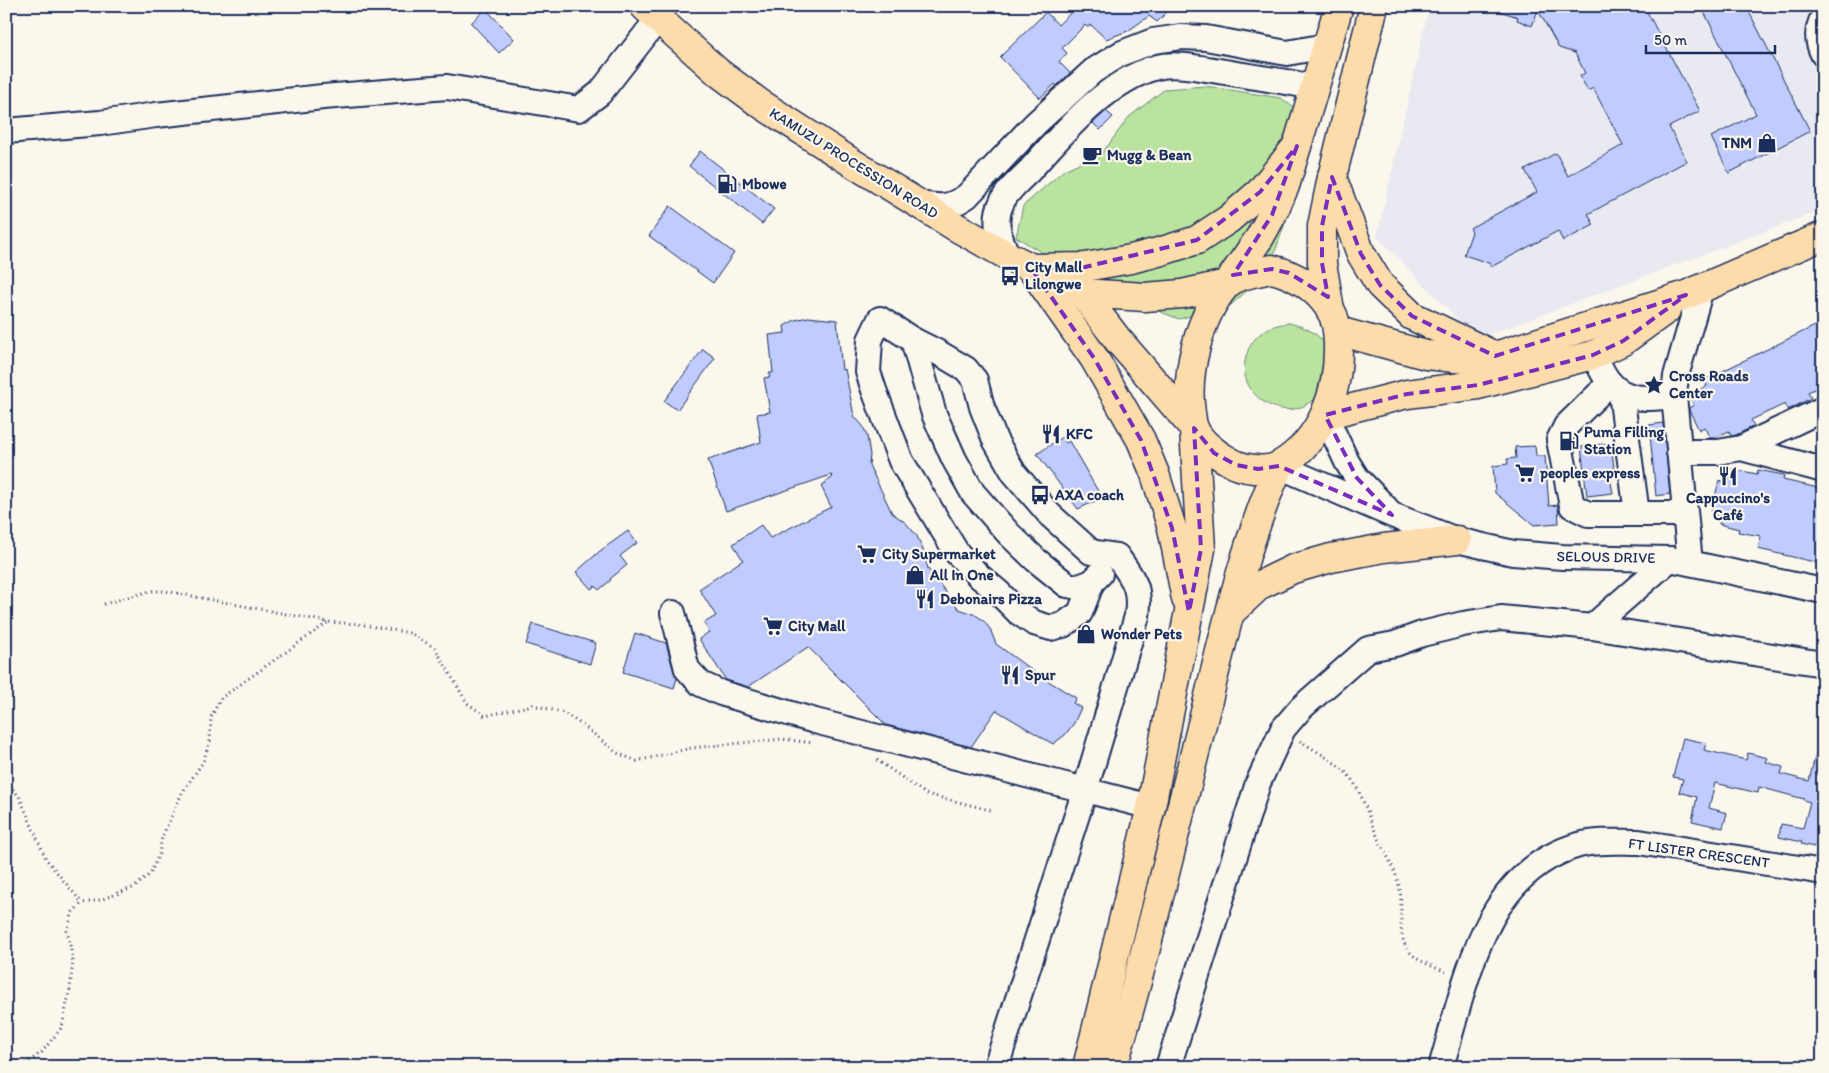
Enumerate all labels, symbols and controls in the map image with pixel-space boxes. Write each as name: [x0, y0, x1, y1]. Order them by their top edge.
scale bar: [1646, 22, 1775, 54]
text: 50 m: [1654, 31, 1687, 49]
street label: KAMUZU PROCESSION ROAD: [766, 104, 942, 222]
shop icon: TNM: [1756, 132, 1778, 154]
place label: TNM: [1721, 134, 1752, 152]
cafe icon: Mugg & Bean: [1081, 144, 1103, 166]
place label: Mugg & Bean: [1107, 146, 1192, 165]
fuel station icon: Mbowe: [716, 173, 738, 195]
place label: Mbowe: [742, 175, 787, 193]
place label: City Mall Lilongwe: [1025, 258, 1083, 294]
bus stop icon: City Mall Lilongwe: [999, 265, 1021, 287]
place label: Cross Roads Center: [1669, 367, 1749, 402]
place icon: Cross Roads Center: [1643, 374, 1665, 396]
restaurant icon: KFC: [1040, 423, 1062, 445]
place label: Puma Filling Station: [1584, 423, 1665, 458]
place label: KFC: [1066, 425, 1093, 443]
fuel station icon: Puma Filling Station: [1558, 430, 1580, 452]
supermarket icon: peoples express: [1514, 462, 1536, 484]
place label: peoples express: [1539, 464, 1641, 483]
restaurant icon: Cappuccino's Café: [1717, 465, 1739, 487]
bus stop icon: AXA coach: [1029, 484, 1051, 506]
place label: AXA coach: [1054, 486, 1125, 504]
place label: Cappuccino's Café: [1686, 489, 1770, 524]
supermarket icon: City Supermarket: [856, 543, 878, 565]
place label: City Supermarket: [882, 545, 996, 564]
street label: SELOUS DRIVE: [1556, 547, 1656, 567]
shop icon: All In One: [904, 564, 926, 586]
place label: All In One: [929, 566, 994, 584]
restaurant icon: Debonairs Pizza: [914, 588, 936, 610]
place label: Debonairs Pizza: [940, 590, 1042, 608]
supermarket icon: City Mall: [762, 615, 784, 637]
place label: City Mall: [788, 617, 846, 636]
shop icon: Wonder Pets: [1075, 623, 1097, 645]
place label: Wonder Pets: [1101, 625, 1182, 643]
restaurant icon: Spur: [999, 664, 1021, 686]
place label: Spur: [1025, 666, 1056, 685]
street label: FT LISTER CRESCENT: [1627, 834, 1771, 872]

